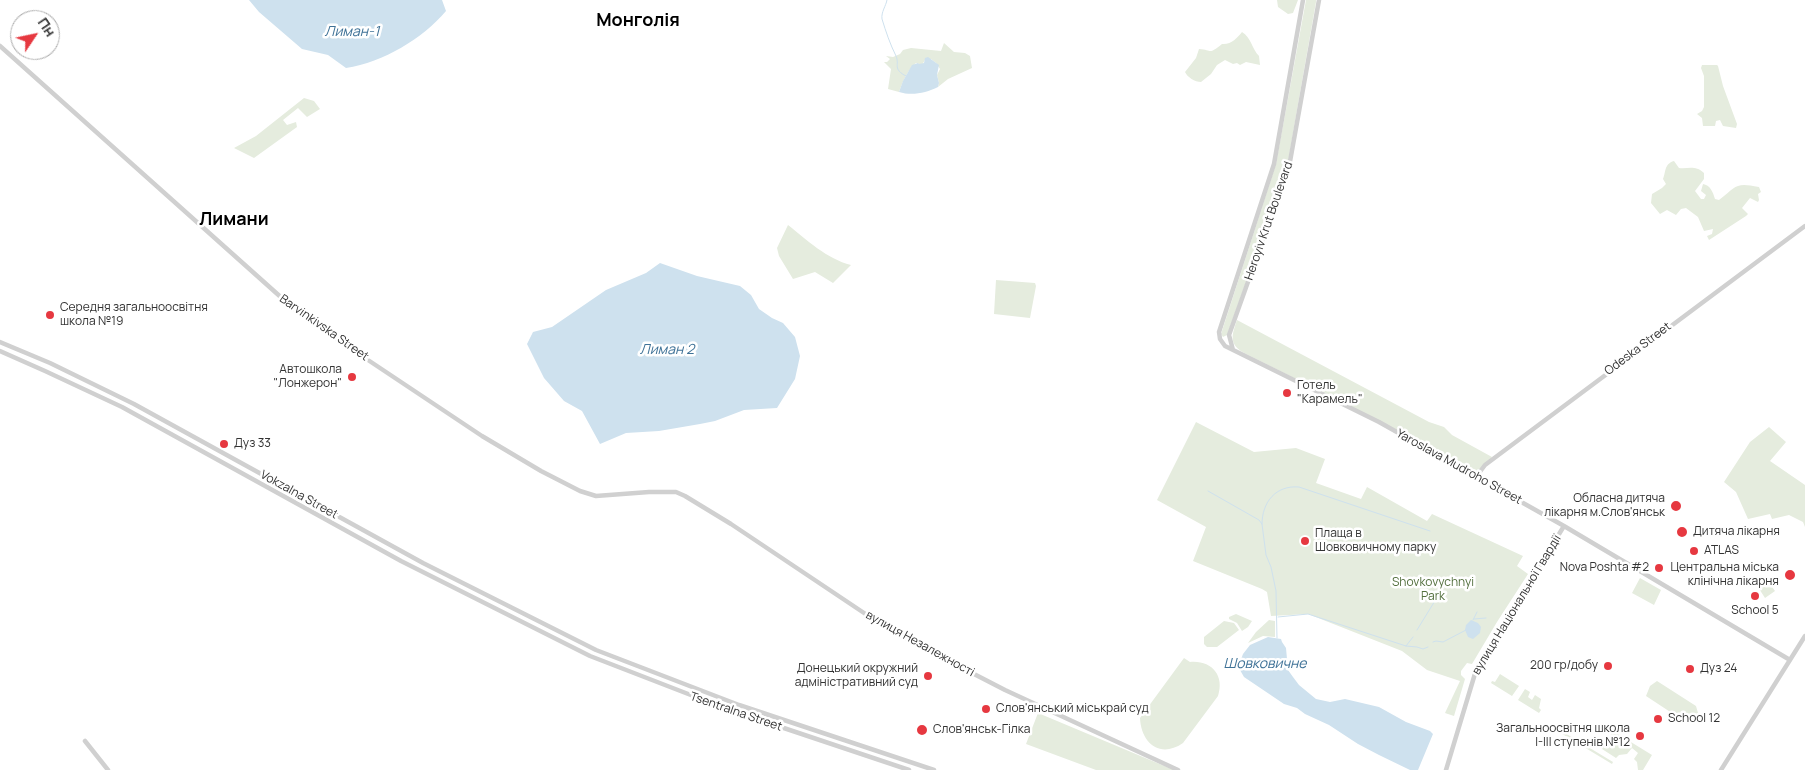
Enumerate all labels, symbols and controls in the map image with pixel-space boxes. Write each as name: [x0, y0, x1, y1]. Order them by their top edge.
north arrow: [10, 10, 60, 60]
district label: Монголія: [596, 10, 680, 32]
text: Пн: [34, 14, 60, 40]
water label: Лиман-1: [325, 24, 379, 40]
street label: Heroyiv Krut Boulevard: [1242, 160, 1296, 282]
district label: Лимани: [199, 209, 269, 231]
street label: Barvinkivska Street: [277, 292, 371, 364]
place label: Середня загальноосвітня школа №19: [60, 301, 208, 329]
marker: Середня загальноосвітня школа №19: [44, 309, 56, 321]
street label: Odeska Street: [1602, 319, 1674, 379]
water label: Лиман 2: [640, 342, 694, 358]
place label: Автошкола "Лонжерон": [274, 363, 342, 391]
marker: Автошкола "Лонжерон": [346, 371, 358, 383]
place label: Готель "Карамель": [1297, 379, 1363, 407]
marker: Готель "Карамель": [1281, 387, 1293, 399]
street label: Yaroslava Mudroho Street: [1394, 426, 1524, 508]
place label: Дуз 33: [234, 437, 271, 451]
marker: Дуз 33: [218, 438, 230, 450]
street label: Vokzalna Street: [258, 468, 340, 522]
place label: Обласна дитяча лікарня м.Слов'янськ: [1544, 492, 1665, 520]
marker: Обласна дитяча лікарня м.Слов'янськ: [1669, 499, 1683, 513]
marker: Дитяча лікарня: [1675, 525, 1689, 539]
place label: Дитяча лікарня: [1693, 525, 1780, 539]
place label: Плаща в Шовковичному парку: [1315, 527, 1436, 555]
street label: вулиця Національної Гвардії: [1469, 532, 1565, 678]
marker: Плаща в Шовковичному парку: [1299, 535, 1311, 547]
place label: ATLAS: [1704, 544, 1739, 558]
marker: ATLAS: [1688, 545, 1700, 557]
place label: Nova Poshta #2: [1560, 561, 1649, 575]
place label: Центральна міська клінічна лікарня: [1670, 561, 1779, 589]
marker: Nova Poshta #2: [1653, 562, 1665, 574]
marker: Центральна міська клінічна лікарня: [1783, 568, 1797, 582]
park label: Shovkovychnyi Park: [1392, 576, 1474, 604]
marker: School 5: [1749, 590, 1761, 602]
place label: School 5: [1731, 604, 1779, 618]
street label: вулиця Незалежності: [863, 608, 977, 680]
water label: Шовковичне: [1223, 656, 1307, 672]
place label: 200 гр/добу: [1530, 659, 1598, 673]
marker: 200 гр/добу: [1602, 660, 1614, 672]
place label: Донецький окружний адміністративний суд: [795, 662, 918, 690]
place label: Дуз 24: [1700, 662, 1737, 676]
marker: Дуз 24: [1684, 663, 1696, 675]
marker: Донецький окружний адміністративний суд: [922, 670, 934, 682]
street label: Tsentralna Street: [688, 689, 784, 735]
place label: Слов'янський міськрай суд: [996, 702, 1149, 716]
marker: Слов'янський міськрай суд: [980, 703, 992, 715]
place label: School 12: [1668, 712, 1720, 726]
marker: School 12: [1652, 713, 1664, 725]
place label: Загальноосвітня школа І-ІІІ ступенів №12: [1496, 722, 1630, 750]
marker: Слов'янськ-Гілка: [915, 723, 929, 737]
place label: Слов'янськ-Гілка: [933, 723, 1030, 737]
marker: Загальноосвітня школа І-ІІІ ступенів №12: [1634, 730, 1646, 742]

